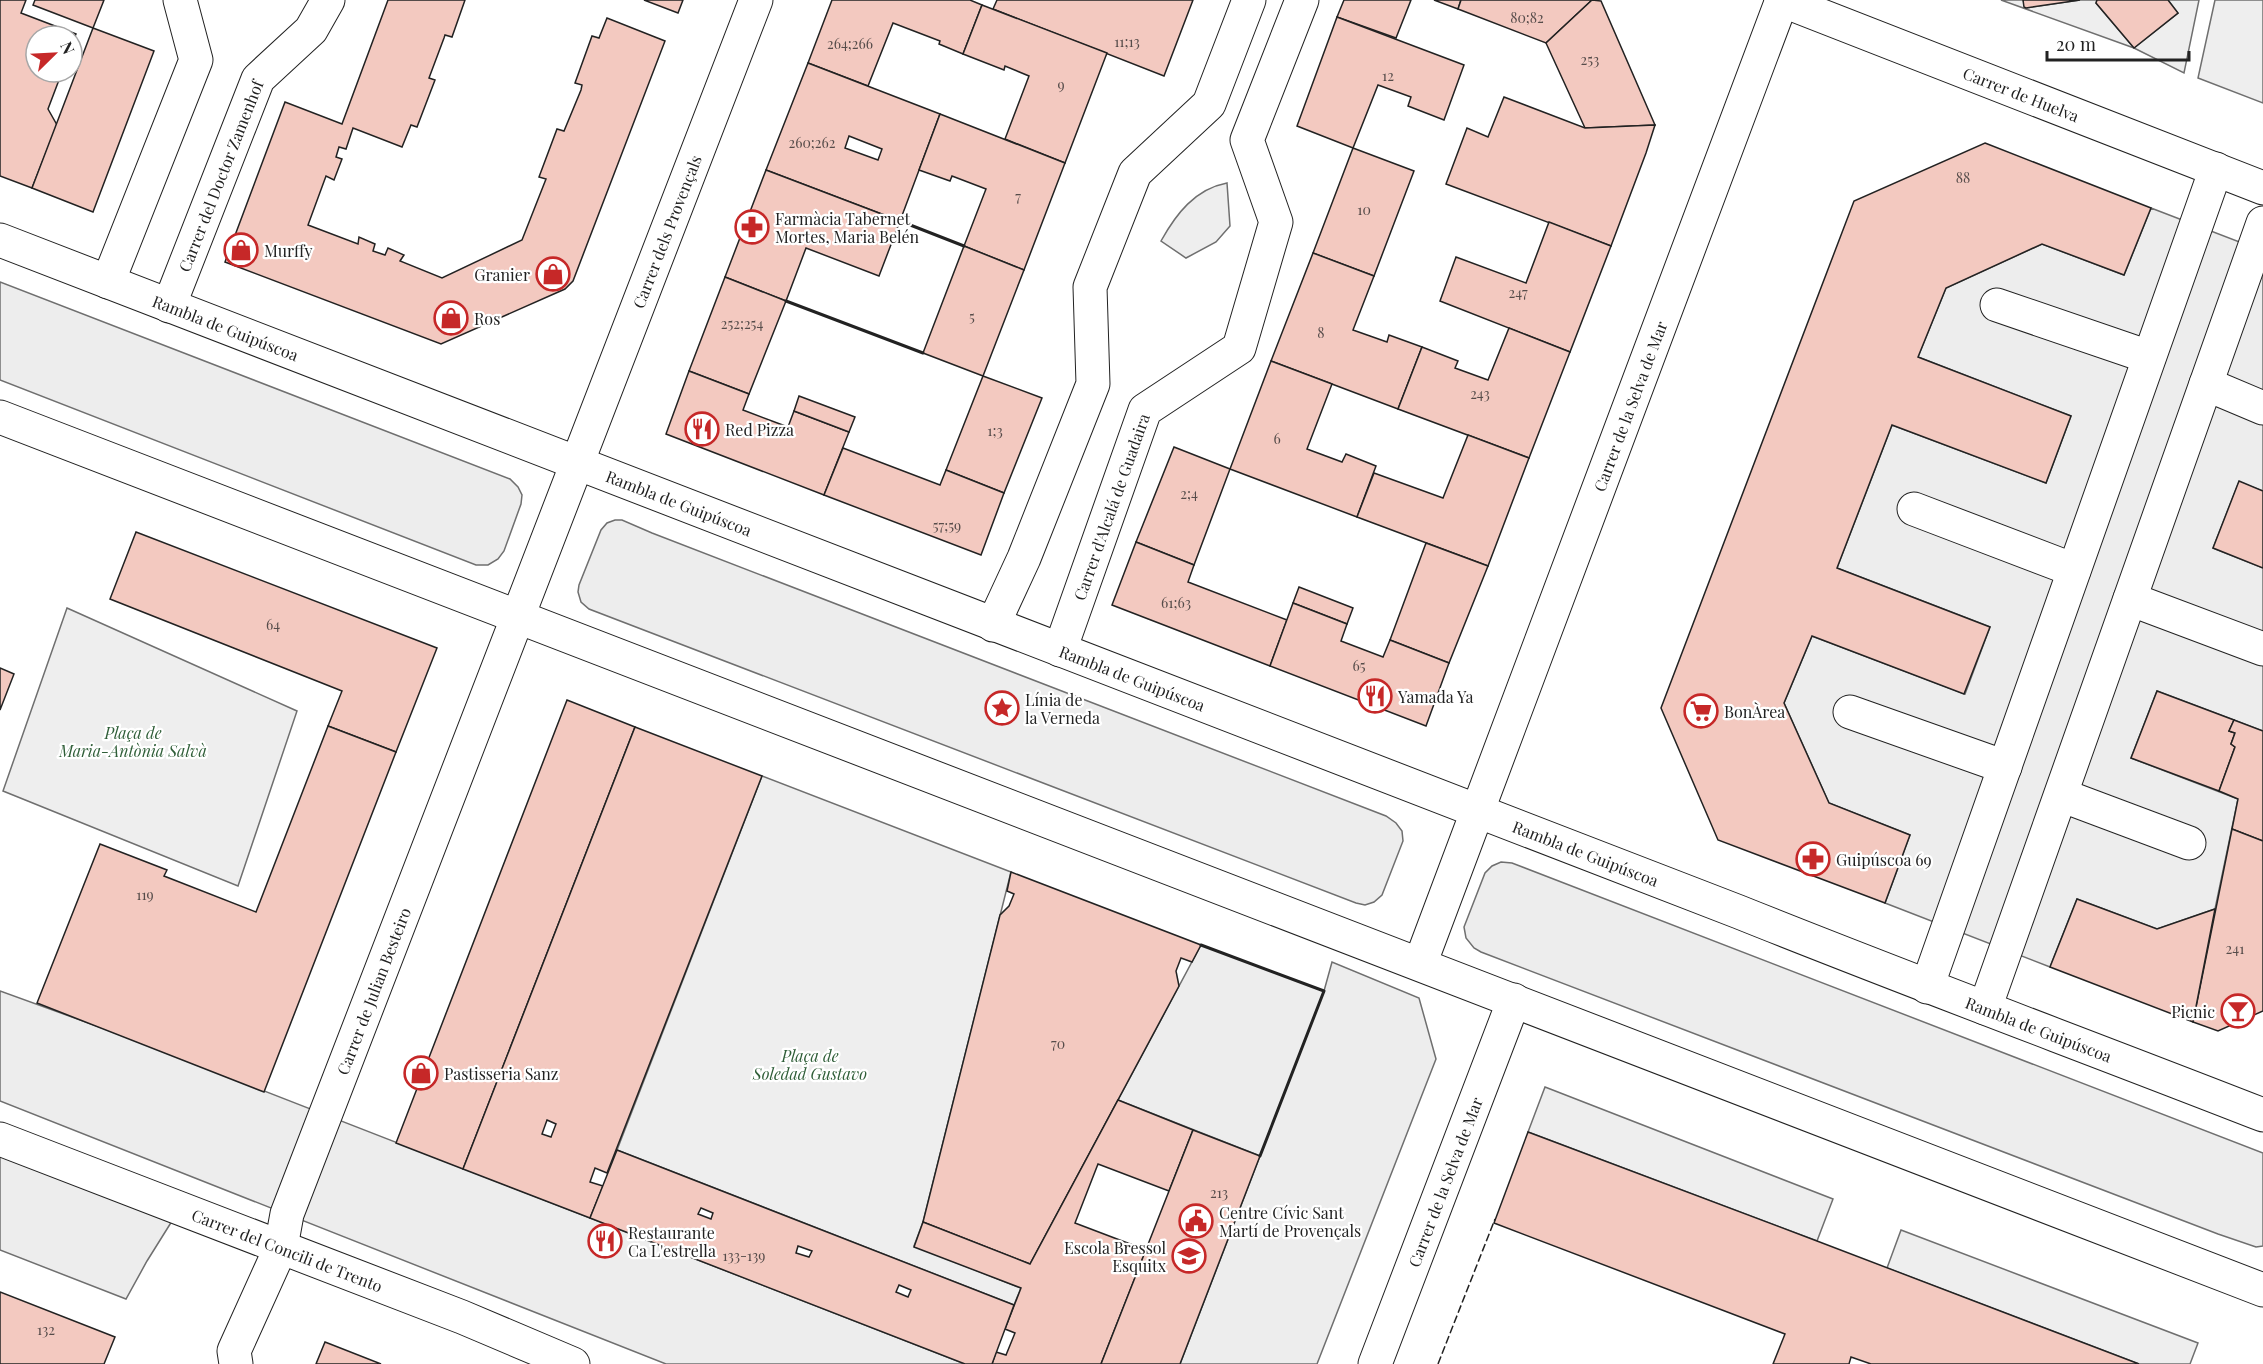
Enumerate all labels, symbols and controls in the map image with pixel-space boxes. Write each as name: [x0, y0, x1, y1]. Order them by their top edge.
house number: 80;82: [1510, 8, 1544, 27]
north arrow: [24, 24, 84, 84]
scale bar: [2047, 24, 2190, 62]
house number: 11;13: [1114, 32, 1140, 51]
text: 20 m: [2056, 32, 2096, 56]
house number: 264;266: [827, 34, 873, 53]
text: N: [56, 38, 80, 58]
house number: 253: [1581, 50, 1599, 69]
street label: Carrer de Huelva: [1960, 62, 2082, 126]
house number: 12: [1382, 66, 1394, 85]
street label: Carrer del Doctor Zamenhof: [173, 75, 268, 274]
house number: 9: [1057, 75, 1065, 94]
house number: 260;262: [789, 133, 836, 152]
street label: Carrer dels Provençals: [627, 152, 705, 311]
house number: 88: [1956, 168, 1970, 187]
house number: 7: [1015, 187, 1021, 206]
house number: 10: [1357, 200, 1371, 219]
place label: Farmàcia Tabernet Mortes, Maria Belén: [775, 208, 920, 247]
pharmacy icon: Farmàcia Tabernet Mortes, Maria Belén: [734, 209, 770, 245]
shop icon: Murffy: [223, 232, 259, 268]
place label: Murffy: [264, 240, 313, 261]
shop icon: Granier: [535, 256, 571, 292]
place label: Granier: [474, 264, 530, 285]
house number: 247: [1508, 283, 1528, 302]
street label: Rambla de Guipúscoa: [150, 290, 302, 365]
shop icon: Ros: [433, 300, 469, 336]
house number: 5: [969, 307, 975, 326]
place label: Ros: [474, 308, 500, 329]
house number: 252;254: [721, 314, 763, 333]
street label: Carrer de la Selva de Mar: [1588, 318, 1671, 494]
house number: 8: [1317, 323, 1325, 342]
house number: 243: [1470, 384, 1490, 403]
street label: Carrer d'Alcalá de Guadaira: [1068, 410, 1154, 603]
restaurant icon: Red Pizza: [684, 411, 720, 447]
place label: Red Pizza: [725, 419, 794, 440]
house number: 1;3: [987, 421, 1003, 440]
house number: 6: [1273, 429, 1281, 448]
street label: Rambla de Guipúscoa: [603, 465, 755, 540]
house number: 2;4: [1180, 484, 1198, 503]
house number: 57;59: [933, 516, 961, 535]
house number: 61;63: [1161, 593, 1191, 612]
house number: 64: [266, 615, 280, 634]
street label: Rambla de Guipúscoa: [1056, 640, 1208, 715]
house number: 65: [1352, 656, 1366, 675]
restaurant icon: Yamada Ya: [1357, 678, 1393, 714]
place label: Yamada Ya: [1397, 686, 1474, 707]
place label: Línia de la Verneda: [1025, 689, 1100, 728]
place icon: Línia de la Verneda: [984, 690, 1020, 726]
supermarket icon: BonÀrea: [1683, 693, 1719, 729]
place label: BonÀrea: [1724, 701, 1785, 722]
park label: Plaça de Maria-Antònia Salvà: [58, 722, 207, 761]
street label: Rambla de Guipúscoa: [1510, 815, 1662, 890]
pharmacy icon: Guipúscoa 69: [1795, 841, 1831, 877]
place label: Guipúscoa 69: [1836, 849, 1932, 870]
house number: 119: [136, 885, 154, 904]
street label: Carrer de Julian Besteiro: [331, 904, 415, 1077]
house number: 241: [2226, 939, 2244, 958]
street label: Rambla de Guipúscoa: [1963, 991, 2115, 1066]
bar icon: Picnic: [2220, 993, 2256, 1029]
place label: Picnic: [2171, 1001, 2215, 1022]
house number: 70: [1051, 1034, 1065, 1053]
park label: Plaça de Soledad Gustavo: [752, 1045, 867, 1084]
shop icon: Pastisseria Sanz: [403, 1055, 439, 1091]
place label: Pastisseria Sanz: [444, 1063, 559, 1084]
street label: Carrer de la Selva de Mar: [1403, 1094, 1487, 1270]
house number: 213: [1210, 1183, 1228, 1202]
place label: Centre Cívic Sant Martí de Provençals: [1219, 1202, 1361, 1241]
street label: Carrer del Concili de Trento: [189, 1203, 386, 1296]
public building icon: Centre Cívic Sant Martí de Provençals: [1178, 1203, 1214, 1239]
place label: Restaurante Ca L'estrella: [628, 1222, 716, 1261]
restaurant icon: Restaurante Ca L'estrella: [587, 1223, 623, 1259]
place label: Escola Bressol Esquitx: [1064, 1237, 1167, 1276]
school or university icon: Escola Bressol Esquitx: [1171, 1238, 1207, 1274]
house number: 133-139: [723, 1246, 765, 1265]
house number: 132: [37, 1320, 55, 1339]

